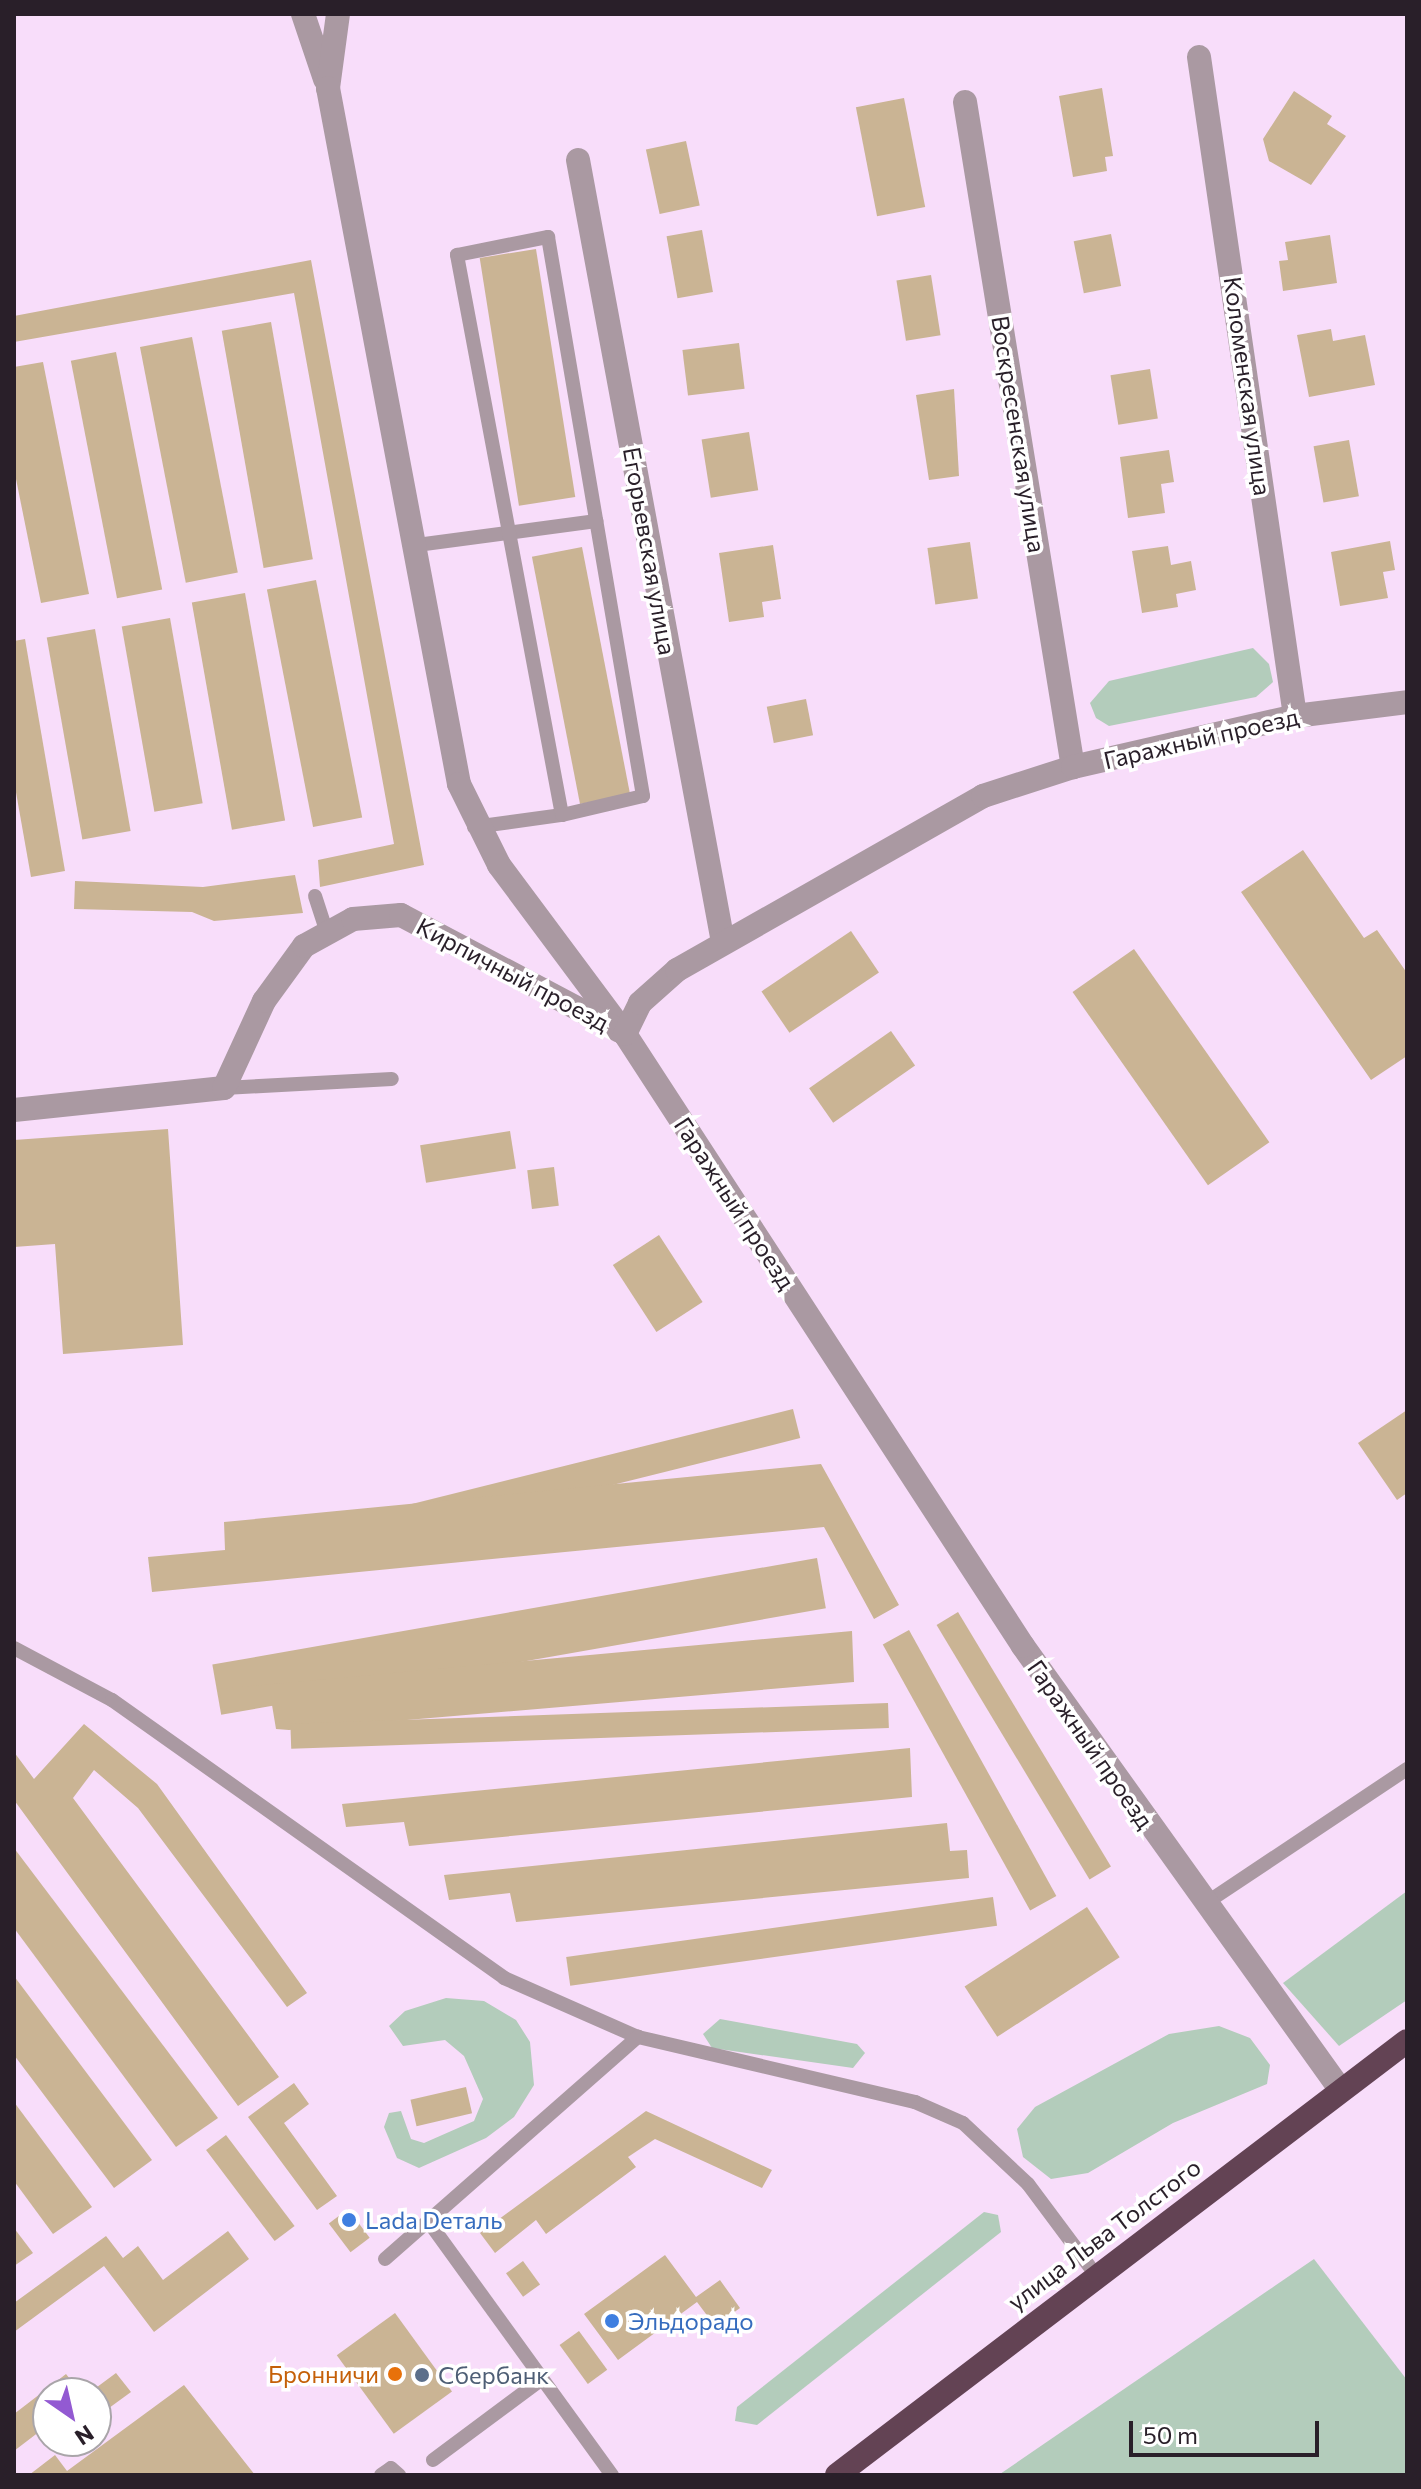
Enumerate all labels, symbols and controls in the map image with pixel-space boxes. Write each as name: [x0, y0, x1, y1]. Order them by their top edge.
street label: Коломенская улица: [1218, 275, 1278, 497]
street label: Воскресенская улица: [986, 313, 1052, 555]
street label: Егорьевская улица: [618, 445, 682, 657]
street label: Гаражный проезд: [1101, 702, 1301, 774]
street label: Кирпичный проезд: [412, 911, 614, 1037]
street label: Гаражный проезд: [669, 1112, 801, 1294]
street label: Гаражный проезд: [1022, 1654, 1160, 1834]
street label: улица Льва Толстого: [1002, 2152, 1206, 2316]
place label: Lada Dеталь: [365, 2206, 503, 2234]
marker: Lada Dеталь: [340, 2211, 358, 2229]
place label: Эльдорадо: [628, 2307, 754, 2335]
marker: Эльдорадо: [603, 2312, 621, 2330]
place label: Бронничи: [268, 2360, 379, 2388]
place label: Сбербанк: [438, 2361, 549, 2389]
marker: Бронничи: [386, 2365, 404, 2383]
marker: Сбербанк: [413, 2366, 431, 2384]
north arrow: [32, 2377, 112, 2457]
scale bar: [1133, 2405, 1323, 2455]
text: N: [70, 2420, 99, 2451]
text: 50 m: [1143, 2420, 1198, 2449]

